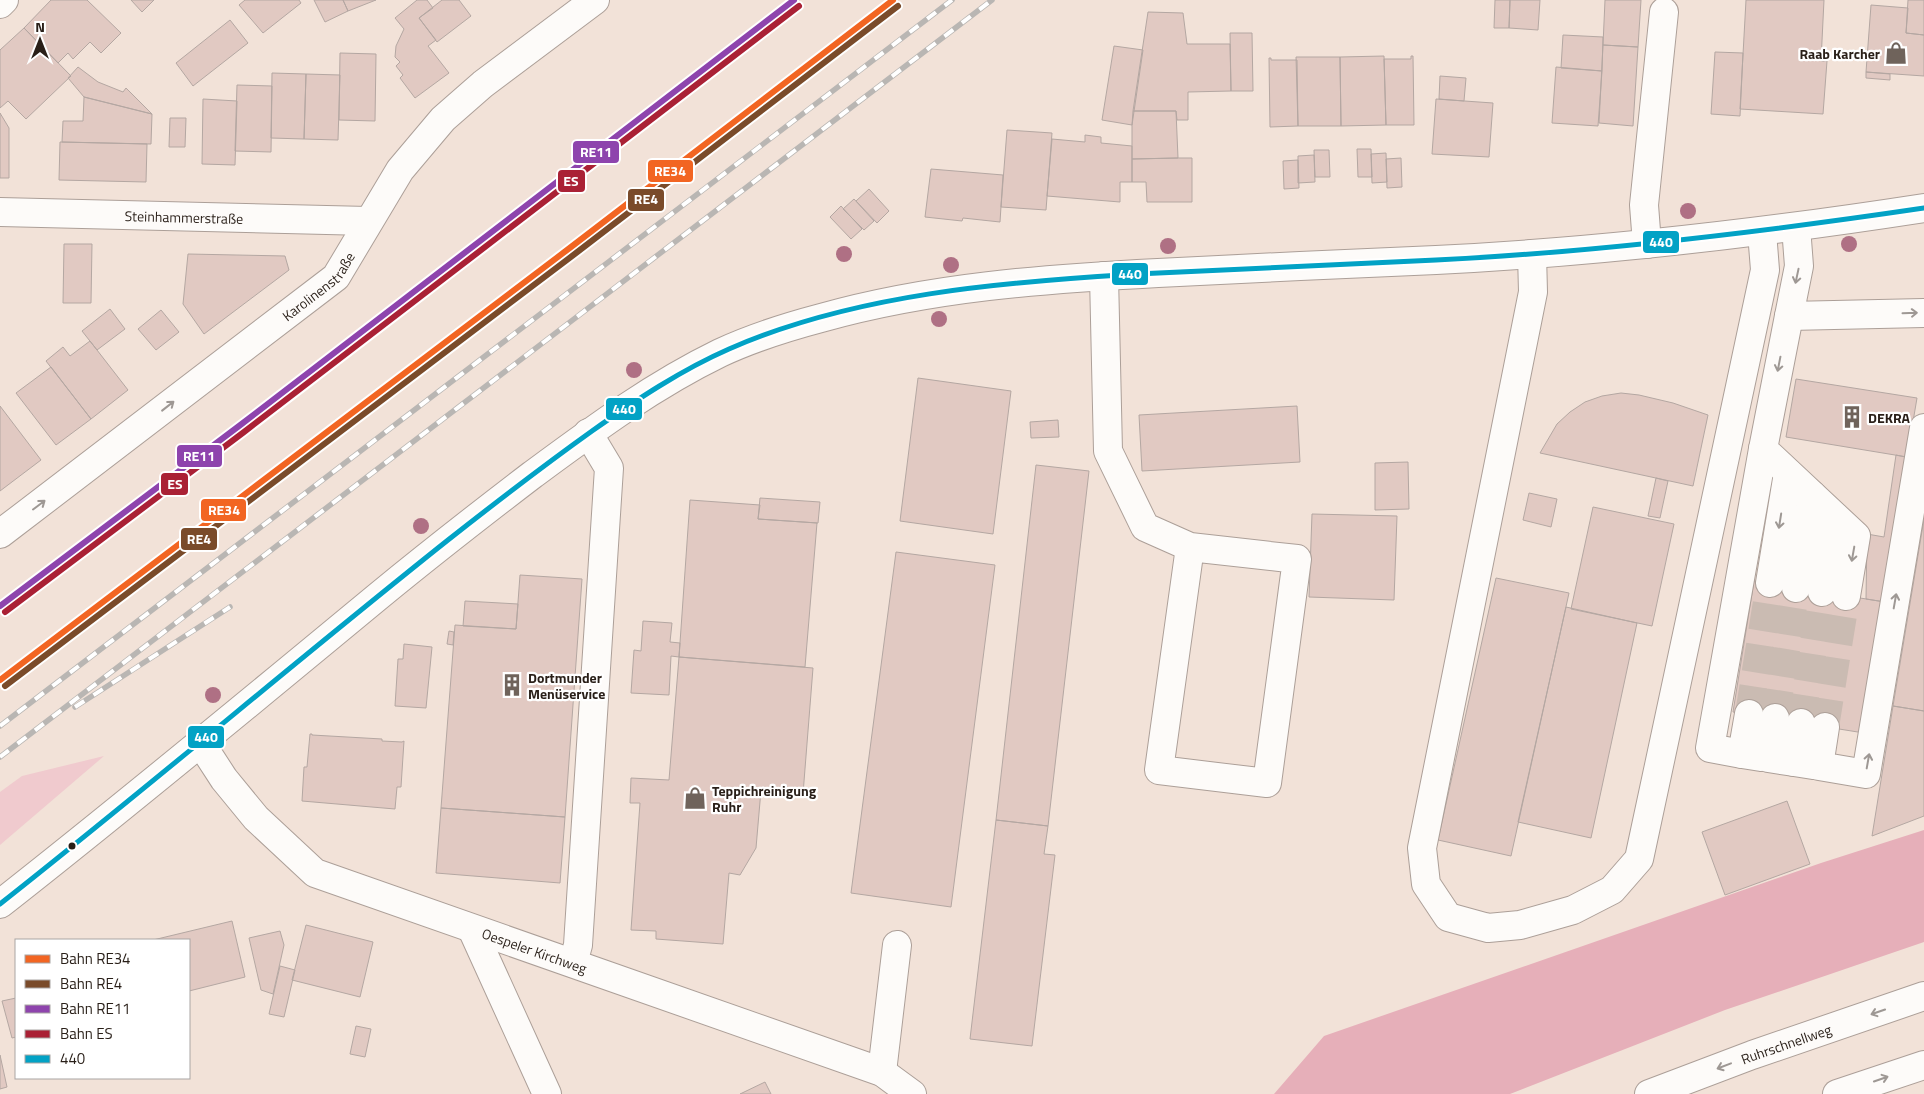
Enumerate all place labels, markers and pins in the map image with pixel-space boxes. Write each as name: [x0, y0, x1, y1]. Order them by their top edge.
shop icon: Raab Karcher: [1883, 40, 1909, 66]
place label: Raab Karcher: [1799, 43, 1880, 64]
building icon: DEKRA: [1839, 404, 1865, 430]
place label: DEKRA: [1868, 407, 1911, 428]
place label: Dortmunder Menüservice: [528, 667, 605, 704]
building icon: Dortmunder Menüservice: [499, 672, 525, 698]
place label: Teppichreinigung Ruhr: [712, 780, 817, 817]
shop icon: Teppichreinigung Ruhr: [682, 785, 708, 811]
unlabelled marker: [67, 841, 77, 851]

